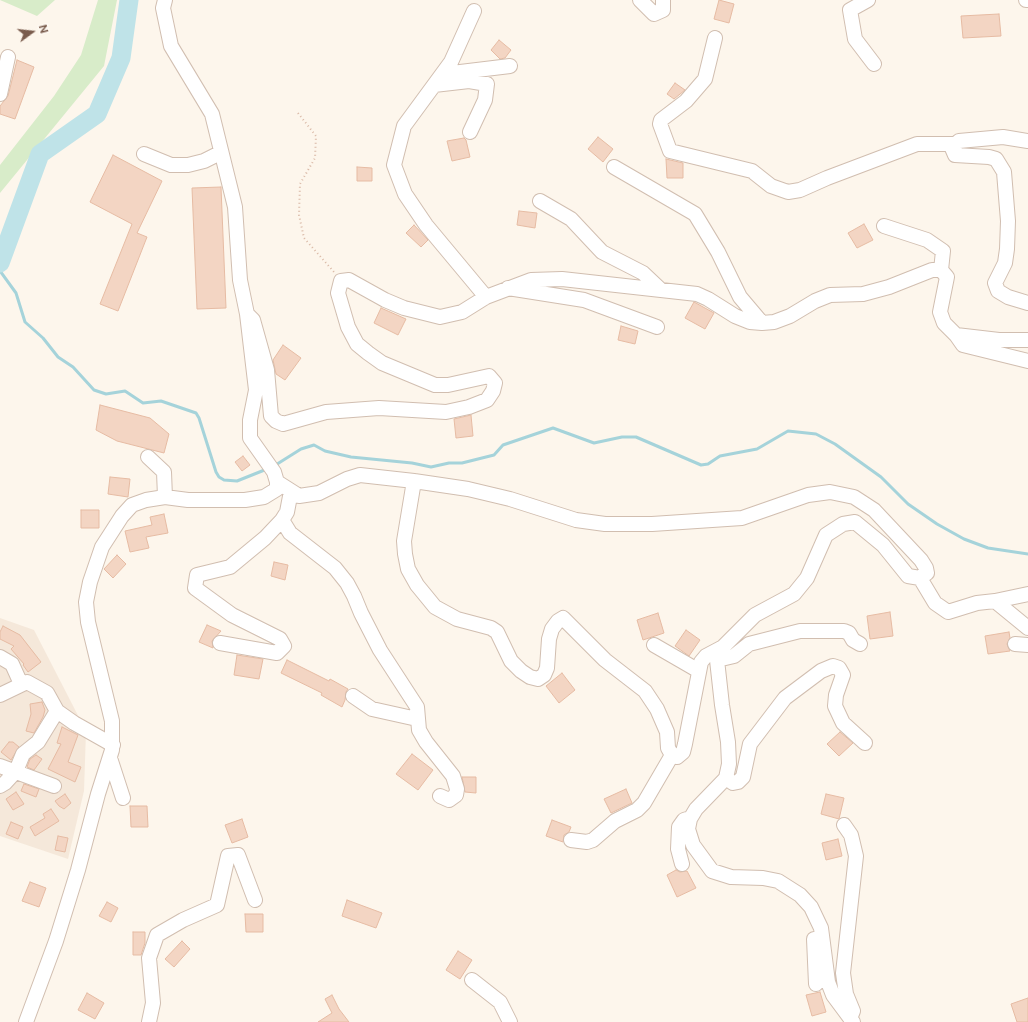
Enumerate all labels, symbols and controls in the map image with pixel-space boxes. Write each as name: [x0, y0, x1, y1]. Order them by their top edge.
north arrow: [12, 12, 52, 52]
text: N: [37, 23, 50, 35]

